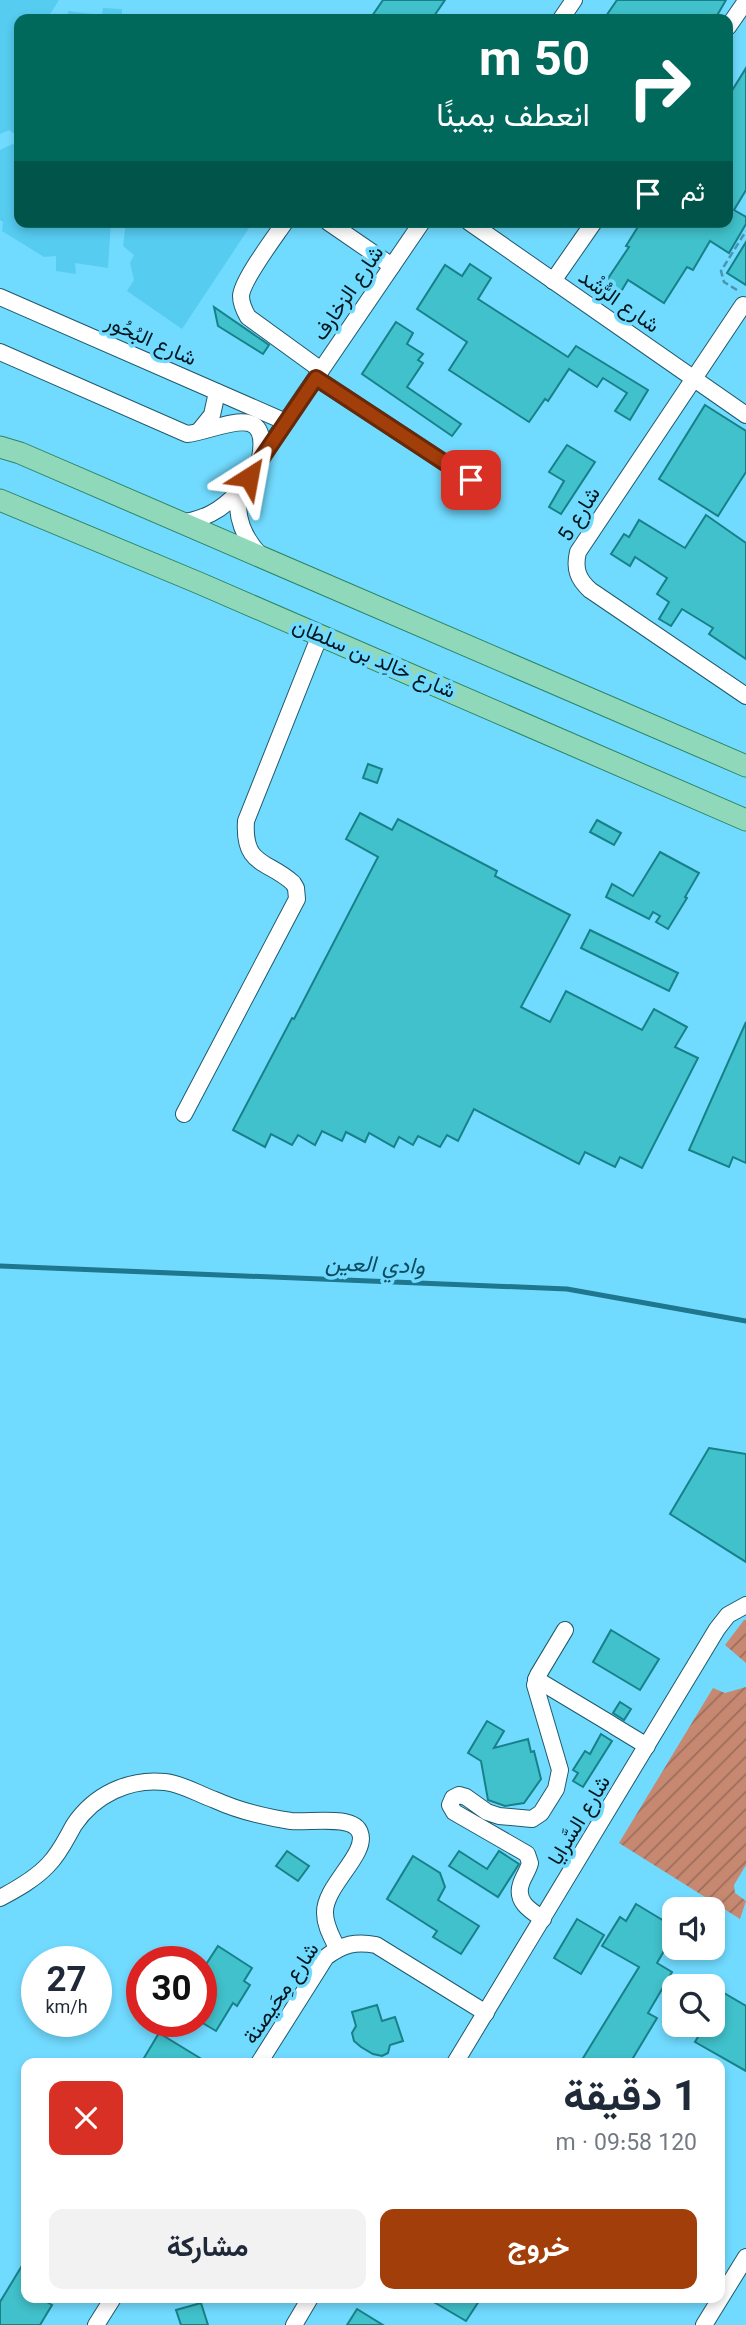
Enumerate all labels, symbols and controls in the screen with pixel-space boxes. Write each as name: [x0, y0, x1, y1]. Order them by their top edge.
text: 50 m: [479, 25, 590, 101]
icon: right: [614, 42, 705, 133]
text: انعطف يمينًا: [436, 93, 590, 143]
text: ثم: [681, 174, 705, 215]
icon: arrive: [629, 175, 667, 213]
street label: شارع الزخارف: [305, 240, 393, 348]
street label: شارع الرُّشْد: [571, 262, 666, 342]
street label: شارع البُحُور: [98, 306, 201, 376]
position arrow: [212, 440, 286, 514]
pin: [441, 450, 501, 510]
icon: arrive: [452, 461, 490, 499]
street label: شارع 5: [550, 481, 610, 549]
street label: شارع خالِد بن سلطان: [287, 610, 460, 709]
water label: وادي العين: [324, 1246, 425, 1286]
street label: شارع السَّرايا: [540, 1769, 620, 1872]
map controls: [662, 1897, 725, 2037]
button: sound: [662, 1897, 725, 1960]
street label: شارع مِحَيصنة: [236, 1936, 329, 2052]
speed limit sign: 30: [126, 1946, 217, 2037]
text: 27: [46, 1955, 87, 2010]
button: search: [662, 1974, 725, 2037]
text: km/h: [45, 1995, 88, 2023]
text: 1 دقيقة: [563, 2067, 697, 2133]
button: close: [49, 2081, 123, 2155]
text: 120 m · 09:58: [556, 2126, 697, 2162]
button: مشاركة: [49, 2209, 366, 2289]
button: خروج: [380, 2209, 697, 2289]

